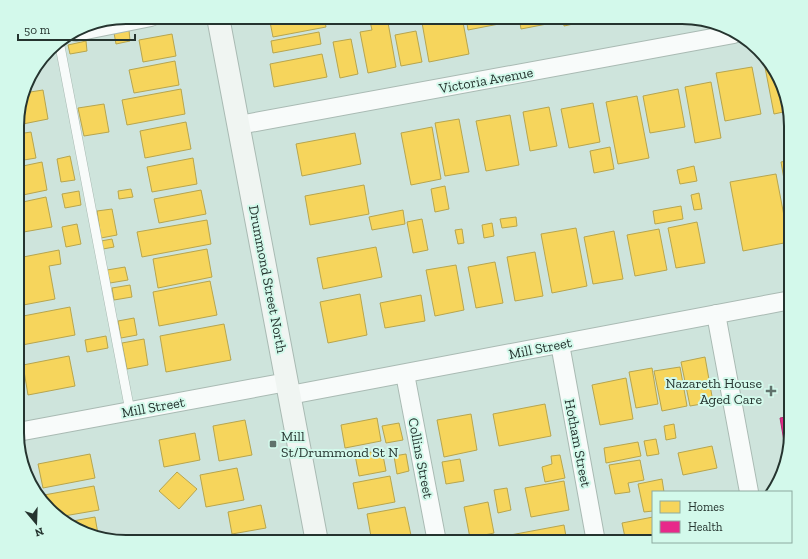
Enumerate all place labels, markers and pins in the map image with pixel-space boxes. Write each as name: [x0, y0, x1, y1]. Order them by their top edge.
place label: Nazareth House Aged Care: [665, 375, 762, 408]
marker: Nazareth House Aged Care: [765, 385, 777, 397]
place label: Mill St/Drummond St N: [281, 428, 398, 461]
marker: Mill St/Drummond St N: [268, 439, 278, 449]

